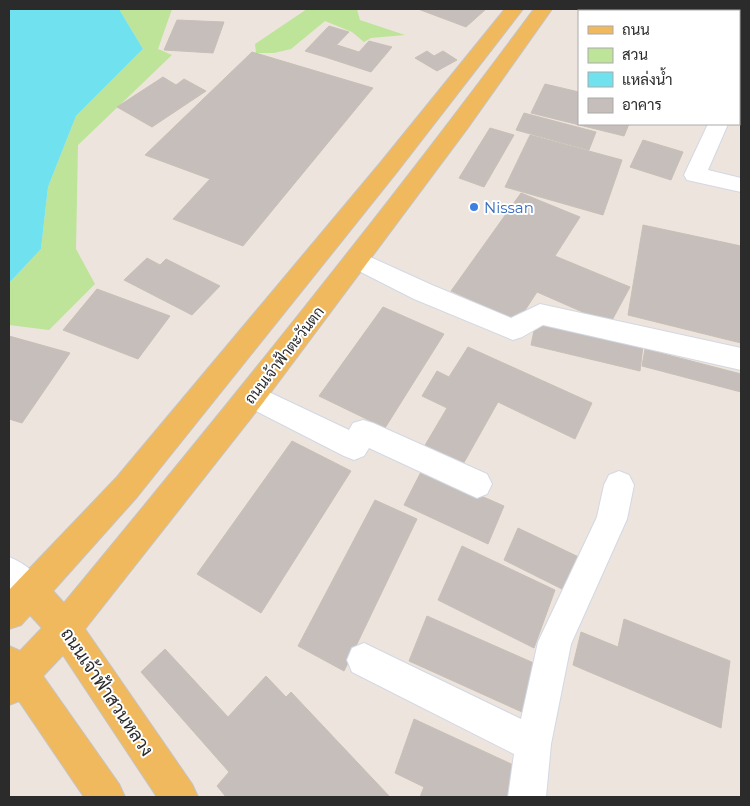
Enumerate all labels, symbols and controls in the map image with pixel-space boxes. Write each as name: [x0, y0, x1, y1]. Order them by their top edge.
legend: [578, 10, 740, 125]
text: ถนน: [622, 20, 650, 39]
text: สวน: [622, 45, 648, 64]
text: แหล่งน้ำ: [622, 67, 673, 89]
text: อาคาร: [622, 95, 662, 114]
place label: Nissan: [484, 198, 534, 217]
marker: Nissan: [468, 201, 480, 213]
street label: ถนนเจ้าฟ้าตะวันตก: [240, 303, 328, 407]
street label: ถนนเจ้าฟ้าสวนหลวง: [56, 623, 159, 760]

